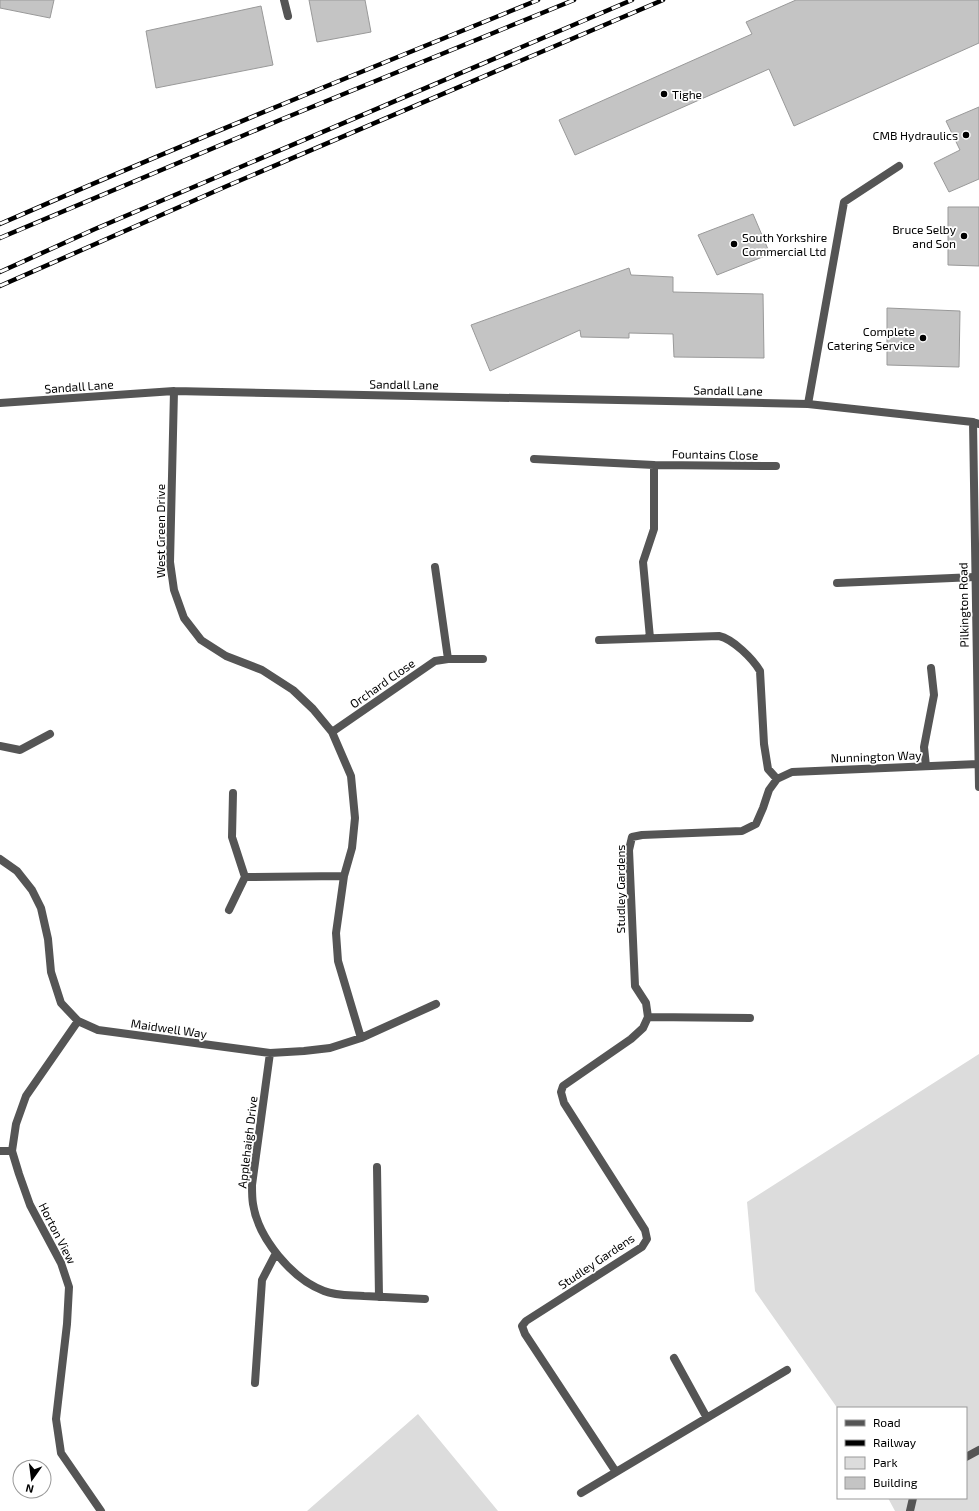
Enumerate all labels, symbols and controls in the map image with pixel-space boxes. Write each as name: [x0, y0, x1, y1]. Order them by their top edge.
place label: Tighe: [672, 87, 702, 101]
marker: Tighe: [659, 89, 669, 99]
place label: CMB Hydraulics: [873, 128, 958, 142]
marker: CMB Hydraulics: [961, 130, 971, 140]
place label: Bruce Selby and Son: [892, 222, 957, 250]
place label: South Yorkshire Commercial Ltd: [742, 230, 827, 258]
marker: Bruce Selby and Son: [959, 231, 969, 241]
marker: South Yorkshire Commercial Ltd: [729, 239, 739, 249]
place label: Complete Catering Service: [827, 324, 915, 352]
marker: Complete Catering Service: [918, 333, 928, 343]
street label: Sandall Lane: [369, 376, 439, 392]
street label: Sandall Lane: [44, 377, 114, 395]
street label: Sandall Lane: [693, 382, 763, 398]
street label: Fountains Close: [672, 446, 758, 462]
street label: West Green Drive: [153, 484, 167, 578]
street label: Pilkington Road: [955, 562, 971, 648]
street label: Orchard Close: [347, 655, 417, 711]
street label: Nunnington Way: [830, 747, 922, 765]
street label: Studley Gardens: [613, 845, 627, 933]
street label: Maidwell Way: [130, 1016, 209, 1040]
street label: Applehaigh Drive: [234, 1095, 260, 1189]
street label: Horton View: [37, 1200, 79, 1266]
street label: Studley Gardens: [555, 1230, 637, 1292]
legend: [837, 1407, 967, 1499]
text: Road: [873, 1415, 901, 1429]
text: Railway: [873, 1435, 917, 1449]
text: Park: [873, 1455, 898, 1469]
north arrow: [12, 1459, 52, 1499]
text: Building: [873, 1475, 918, 1489]
text: N: [24, 1482, 35, 1496]

